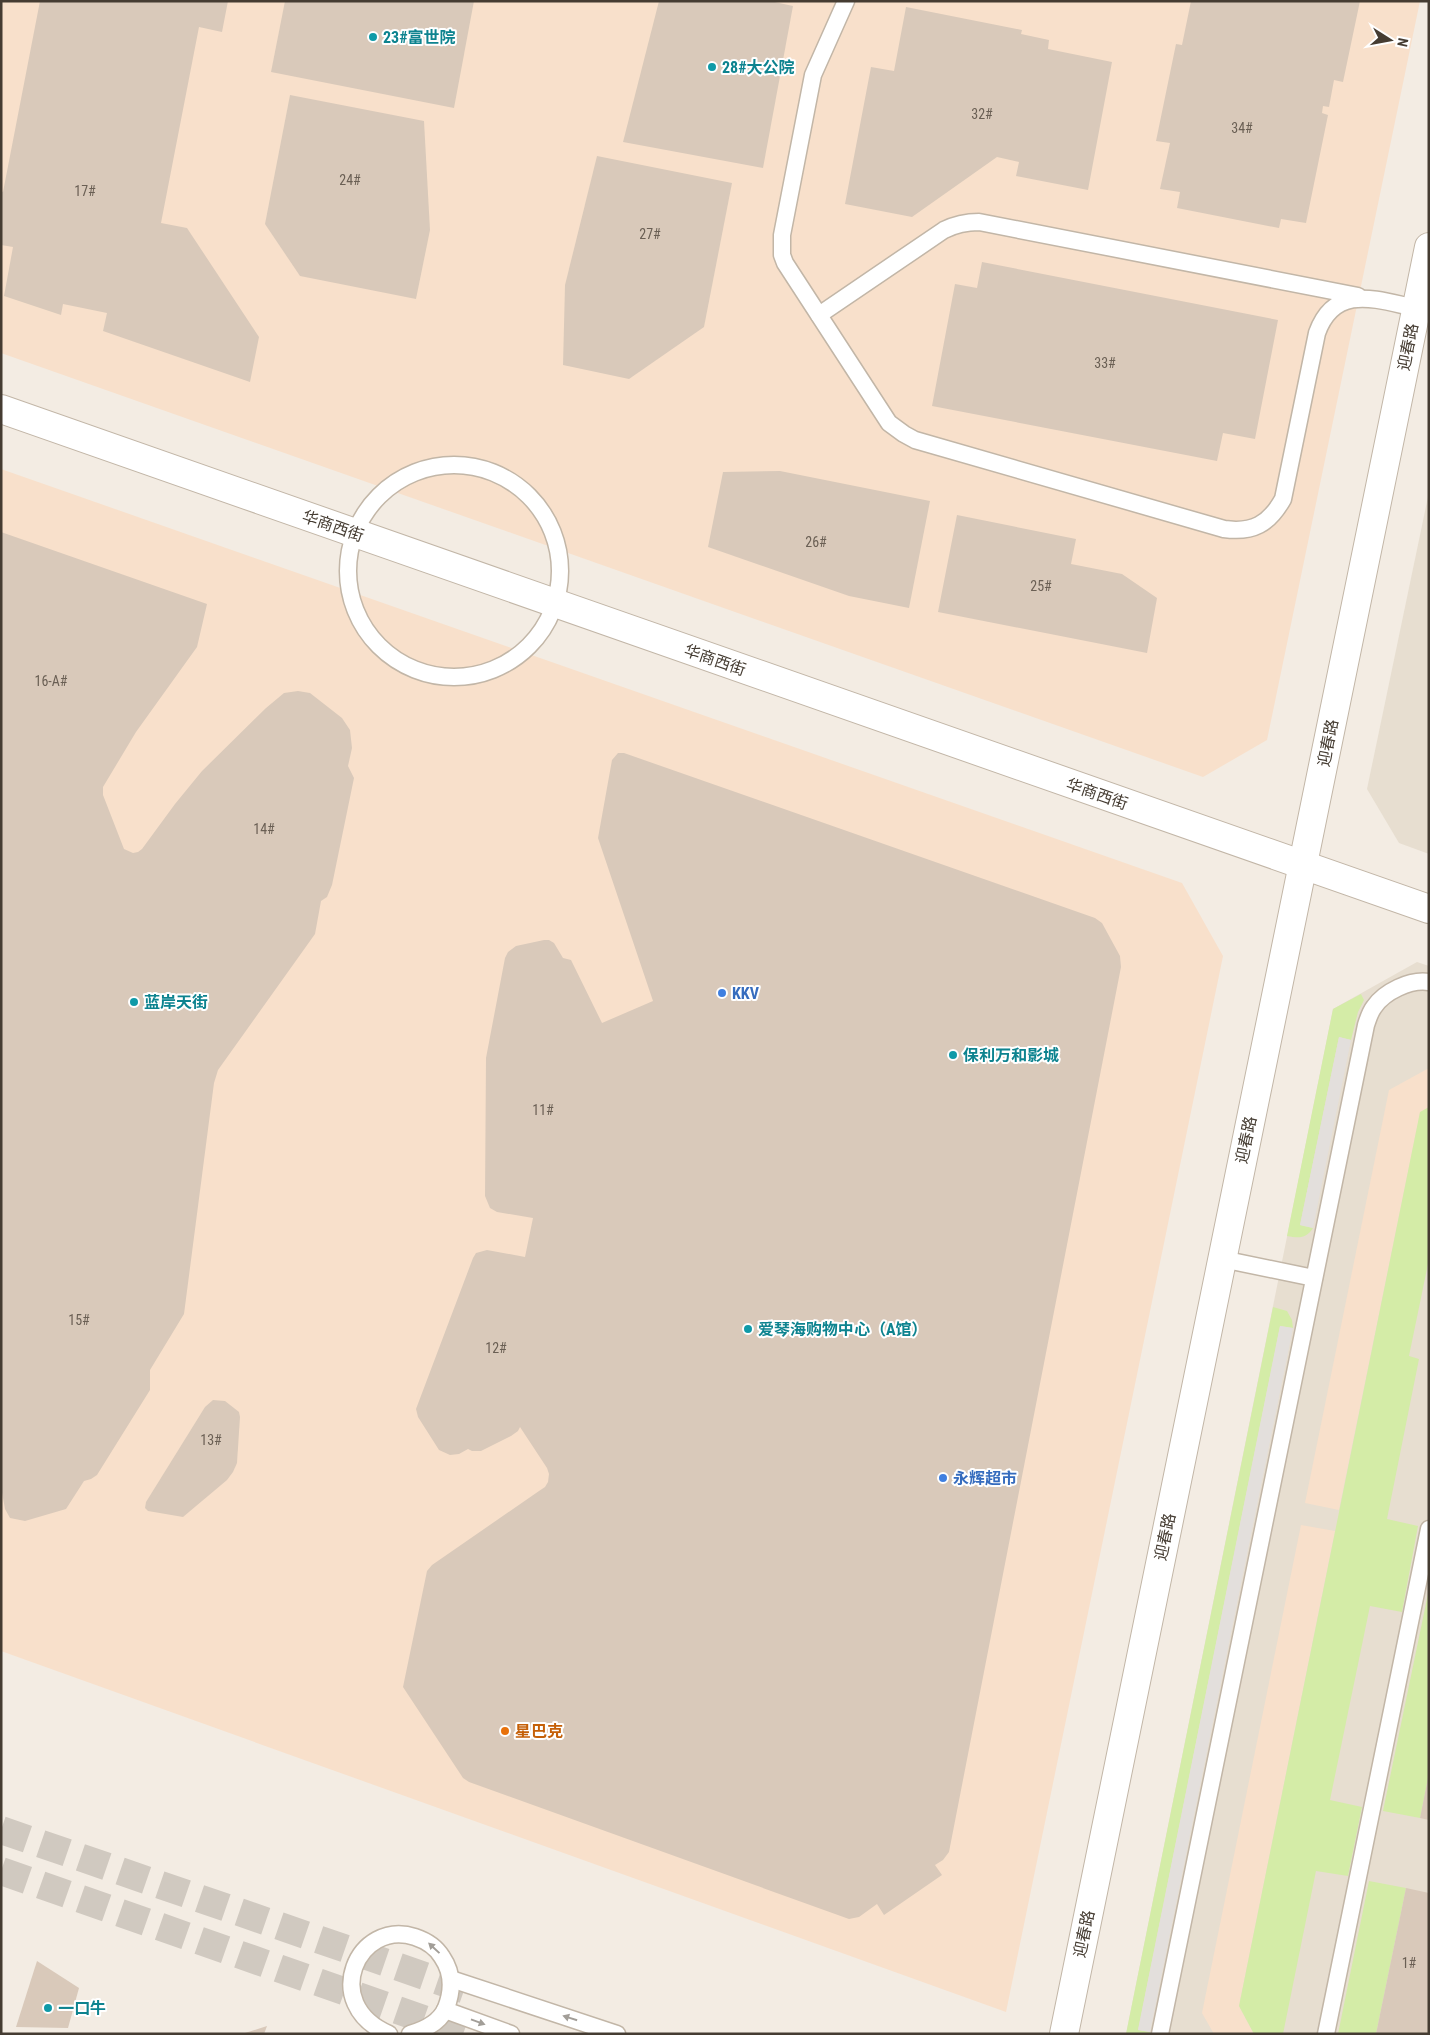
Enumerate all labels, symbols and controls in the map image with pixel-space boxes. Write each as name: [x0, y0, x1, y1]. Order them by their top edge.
north arrow: [1365, 15, 1415, 65]
place label: 23#富世院: [383, 28, 456, 47]
marker: 23#富世院: [367, 31, 379, 43]
text: N: [1394, 37, 1411, 48]
place label: 28#大公院: [722, 58, 795, 77]
marker: 28#大公院: [706, 61, 718, 73]
house number: 32#: [971, 106, 993, 122]
house number: 34#: [1231, 120, 1253, 136]
house number: 24#: [339, 172, 361, 188]
house number: 17#: [74, 183, 96, 199]
house number: 27#: [639, 226, 661, 242]
street label: 迎春路: [1394, 322, 1422, 372]
house number: 33#: [1094, 355, 1116, 371]
street label: 华商西街: [300, 507, 366, 545]
house number: 26#: [805, 534, 827, 550]
house number: 25#: [1030, 578, 1052, 594]
street label: 华商西街: [682, 641, 748, 679]
house number: 16-A#: [34, 673, 68, 689]
street label: 迎春路: [1314, 718, 1342, 768]
street label: 华商西街: [1064, 775, 1130, 813]
house number: 14#: [253, 821, 275, 837]
place label: KKV: [732, 984, 760, 1003]
marker: KKV: [716, 987, 728, 999]
place label: 蓝岸天街: [144, 993, 208, 1012]
marker: 蓝岸天街: [128, 996, 140, 1008]
place label: 保利万和影城: [963, 1046, 1059, 1065]
marker: 保利万和影城: [947, 1049, 959, 1061]
house number: 11#: [532, 1102, 554, 1118]
street label: 迎春路: [1232, 1115, 1260, 1165]
house number: 15#: [68, 1312, 90, 1328]
place label: 爱琴海购物中心（A馆）: [758, 1320, 928, 1339]
marker: 爱琴海购物中心（A馆）: [742, 1323, 754, 1335]
house number: 12#: [485, 1340, 507, 1356]
house number: 13#: [200, 1432, 222, 1448]
place label: 永辉超市: [953, 1469, 1017, 1488]
marker: 永辉超市: [937, 1472, 949, 1484]
street label: 迎春路: [1151, 1512, 1179, 1562]
place label: 星巴克: [515, 1722, 563, 1741]
marker: 星巴克: [499, 1725, 511, 1737]
street label: 迎春路: [1070, 1909, 1098, 1959]
one-way arrow: [428, 1942, 440, 1954]
house number: 1#: [1402, 1955, 1417, 1971]
place label: 一口牛: [58, 1999, 106, 2018]
marker: 一口牛: [42, 2002, 54, 2014]
one-way arrow: [563, 2014, 578, 2022]
one-way arrow: [470, 2019, 485, 2026]

